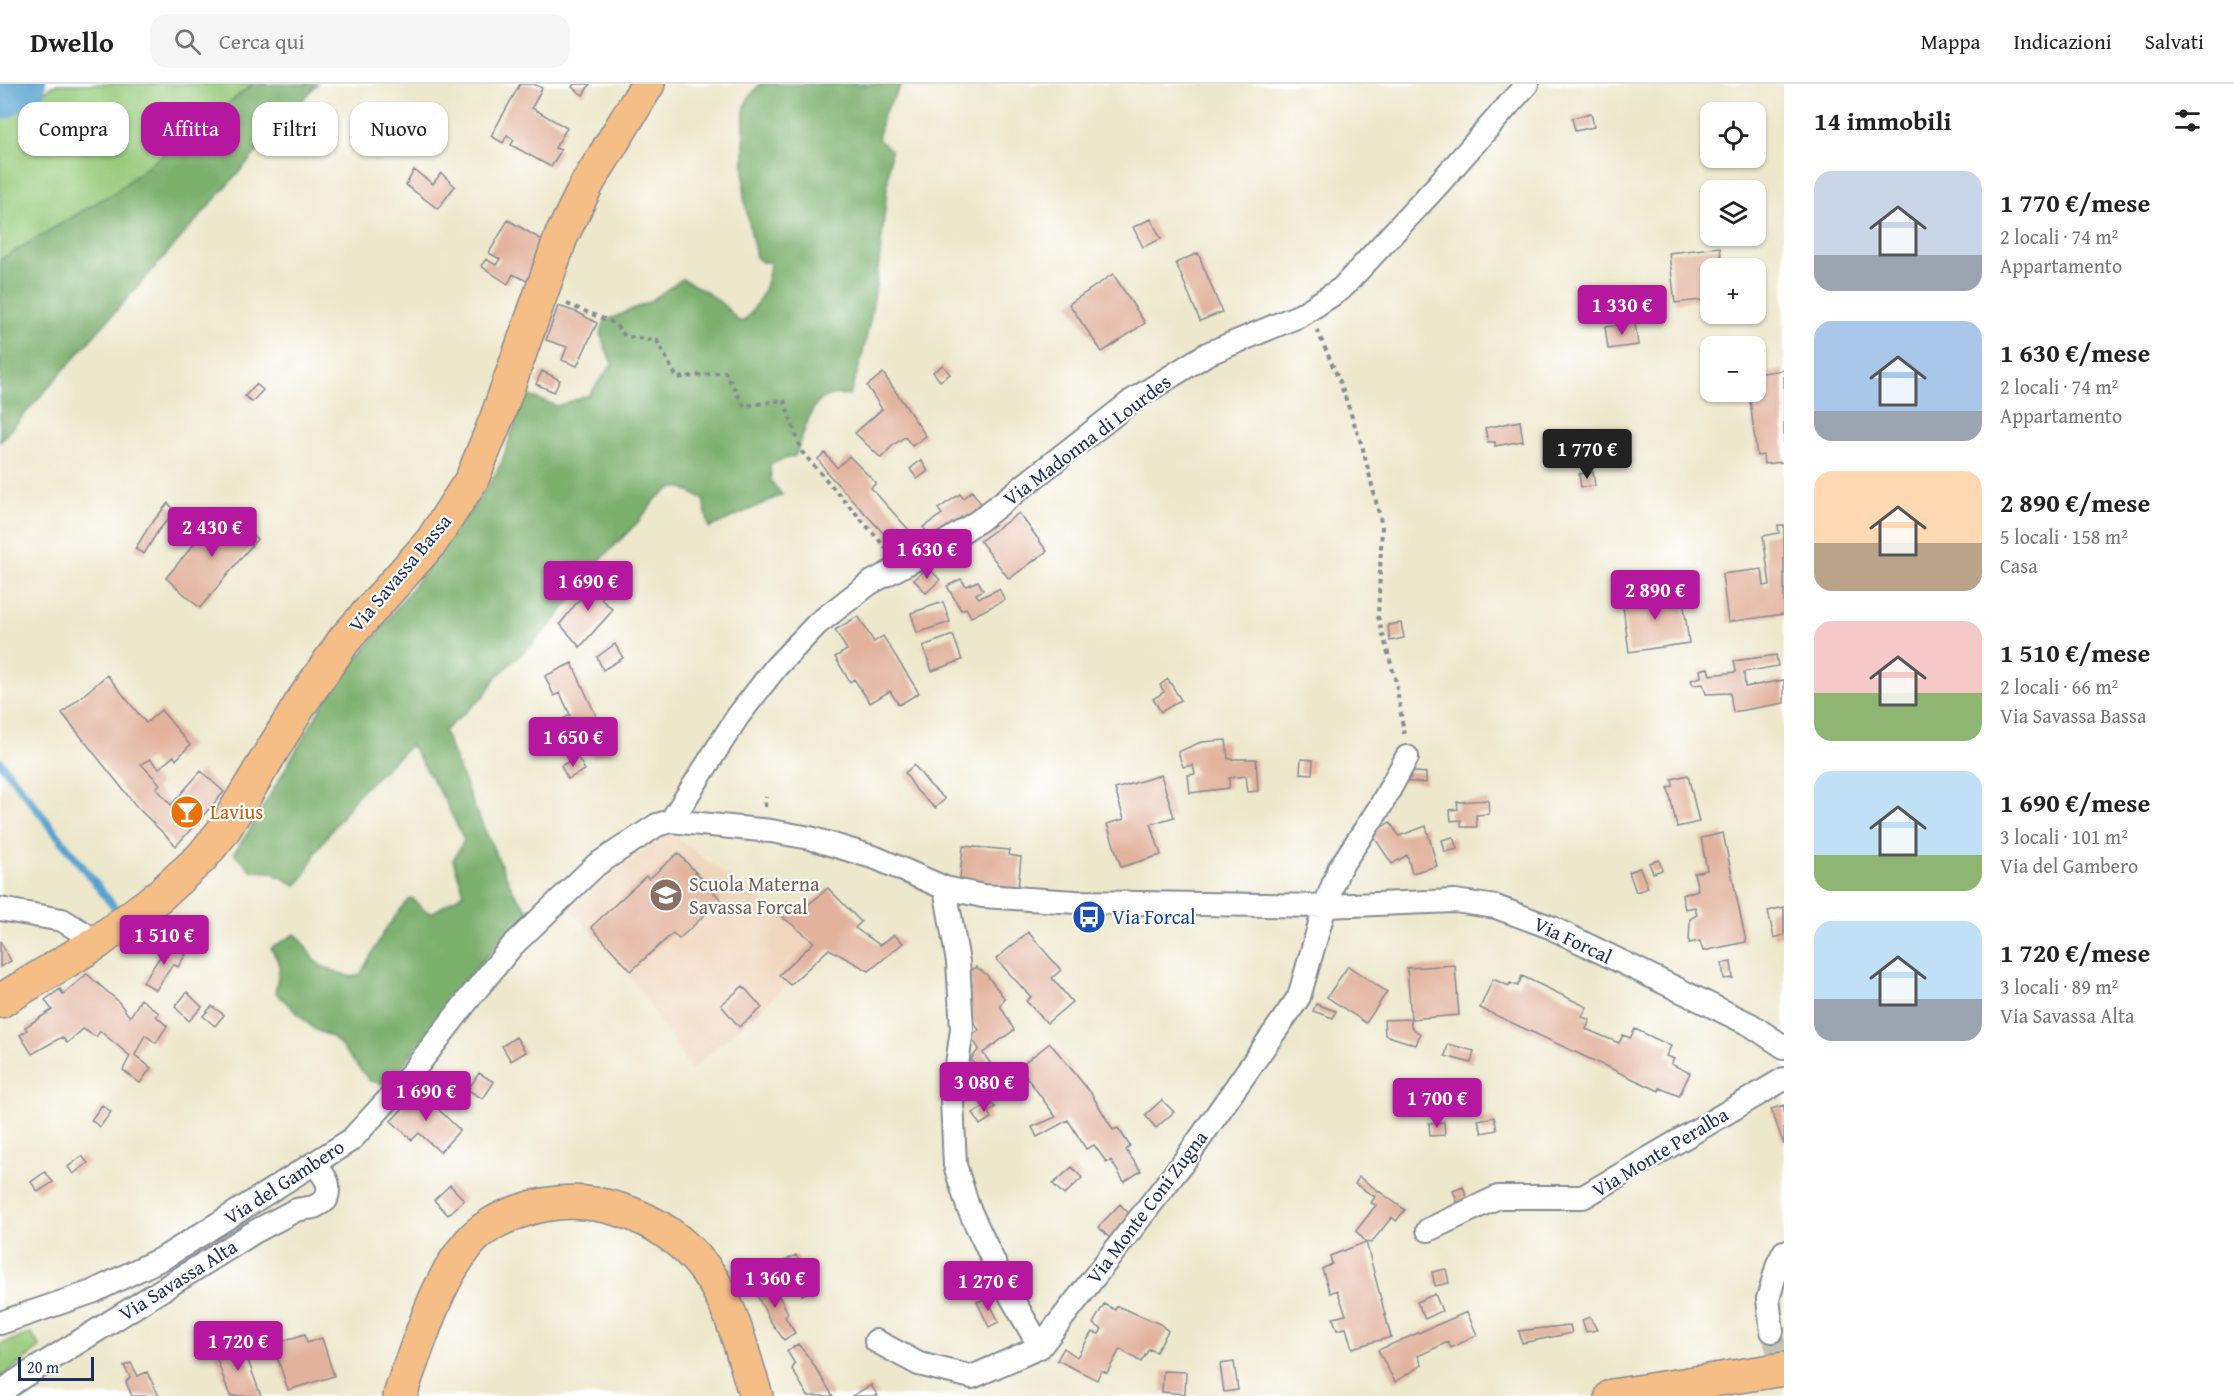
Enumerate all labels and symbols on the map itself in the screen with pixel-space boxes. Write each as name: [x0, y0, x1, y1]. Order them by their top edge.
pin: 1 330 €: [1567, 285, 1677, 336]
street label: Via Madonna di Lourdes: [997, 367, 1177, 512]
pin: 1 770 €: [1532, 429, 1642, 480]
pin: 2 430 €: [157, 507, 267, 558]
street label: Via Savassa Bassa: [341, 507, 458, 638]
pin: 1 630 €: [872, 529, 982, 580]
pin: 1 690 €: [533, 561, 643, 612]
pin: 2 890 €: [1600, 570, 1710, 621]
pin: 1 650 €: [518, 717, 628, 768]
bar icon: Lavius: [169, 794, 205, 830]
place label: Lavius: [210, 797, 263, 826]
place label: Scuola Materna Savassa Forcal: [689, 869, 820, 921]
school or university icon: Scuola Materna Savassa Forcal: [648, 877, 684, 913]
bus stop icon: Via Forcal: [1071, 899, 1107, 935]
place label: Via Forcal: [1112, 902, 1196, 931]
street label: Via Forcal: [1529, 909, 1618, 971]
pin: 1 510 €: [109, 915, 219, 966]
pin: 3 080 €: [929, 1062, 1039, 1113]
pin: 1 690 €: [371, 1071, 481, 1122]
pin: 1 700 €: [1382, 1078, 1492, 1129]
street label: Via Monte Peralba: [1586, 1099, 1734, 1204]
street label: Via Monte Coni Zugna: [1079, 1123, 1214, 1290]
street label: Via del Gambero: [218, 1132, 350, 1231]
street label: Via Savassa Alta: [113, 1231, 243, 1328]
pin: 1 360 €: [720, 1258, 830, 1309]
pin: 1 270 €: [933, 1261, 1043, 1312]
pin: 1 720 €: [183, 1321, 293, 1372]
scale bar: [18, 1354, 94, 1382]

